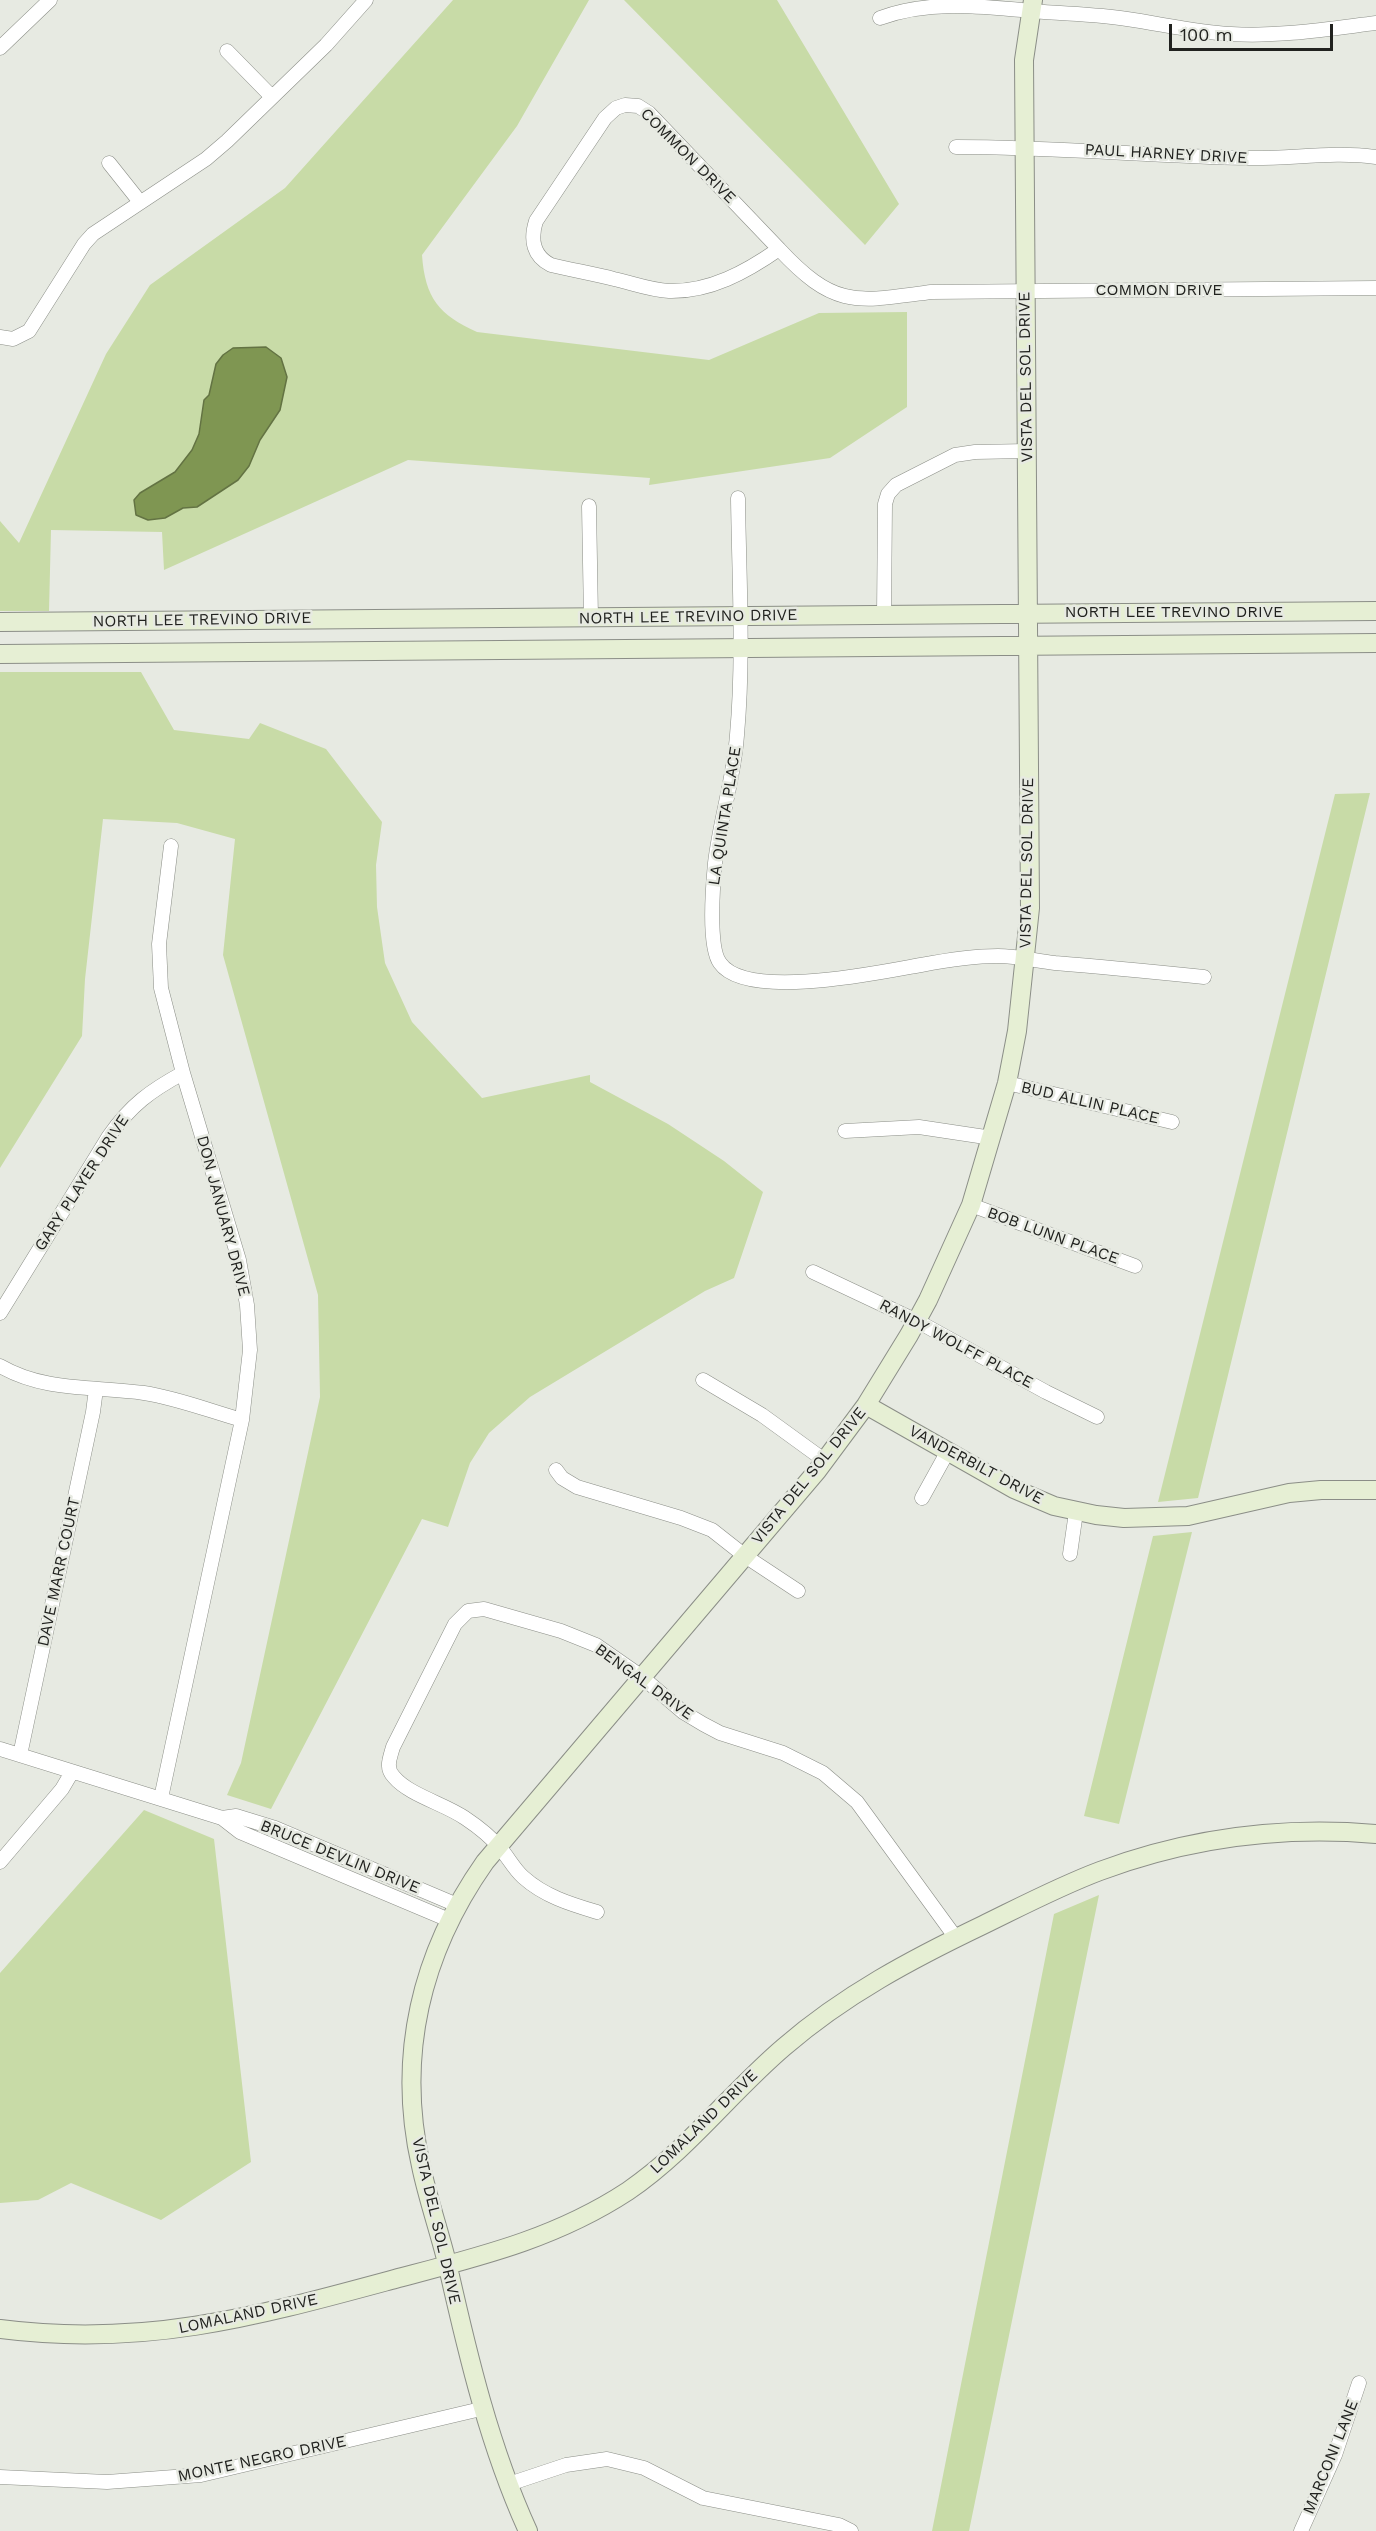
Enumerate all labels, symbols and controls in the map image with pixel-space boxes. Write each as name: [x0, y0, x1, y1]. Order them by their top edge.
scale bar: [1172, 12, 1336, 50]
text: 100 m: [1180, 24, 1233, 45]
street label: COMMON DRIVE: [636, 104, 740, 208]
street label: PAUL HARNEY DRIVE: [1084, 140, 1248, 168]
street label: COMMON DRIVE: [1096, 280, 1222, 300]
street label: VISTA DEL SOL DRIVE: [1015, 292, 1037, 462]
street label: NORTH LEE TREVINO DRIVE: [1065, 602, 1283, 622]
street label: NORTH LEE TREVINO DRIVE: [579, 605, 797, 629]
street label: NORTH LEE TREVINO DRIVE: [93, 608, 311, 632]
street label: LA QUINTA PLACE: [705, 745, 745, 887]
street label: VISTA DEL SOL DRIVE: [1016, 778, 1038, 948]
street label: BUD ALLIN PLACE: [1019, 1078, 1161, 1128]
street label: GARY PLAYER DRIVE: [31, 1111, 133, 1255]
street label: DON JANUARY DRIVE: [192, 1134, 254, 1298]
street label: BOB LUNN PLACE: [985, 1203, 1121, 1269]
street label: RANDY WOLFF PLACE: [876, 1295, 1036, 1393]
street label: VISTA DEL SOL DRIVE: [748, 1404, 870, 1548]
street label: VANDERBILT DRIVE: [906, 1421, 1046, 1509]
street label: DAVE MARR COURT: [34, 1496, 84, 1648]
street label: BENGAL DRIVE: [591, 1640, 697, 1724]
street label: BRUCE DEVLIN DRIVE: [258, 1816, 422, 1898]
street label: LOMALAND DRIVE: [646, 2066, 762, 2178]
street label: VISTA DEL SOL DRIVE: [407, 2136, 465, 2306]
street label: LOMALAND DRIVE: [177, 2290, 319, 2338]
street label: MARCONI LANE: [1299, 2397, 1363, 2517]
street label: MONTE NEGRO DRIVE: [176, 2432, 348, 2486]

